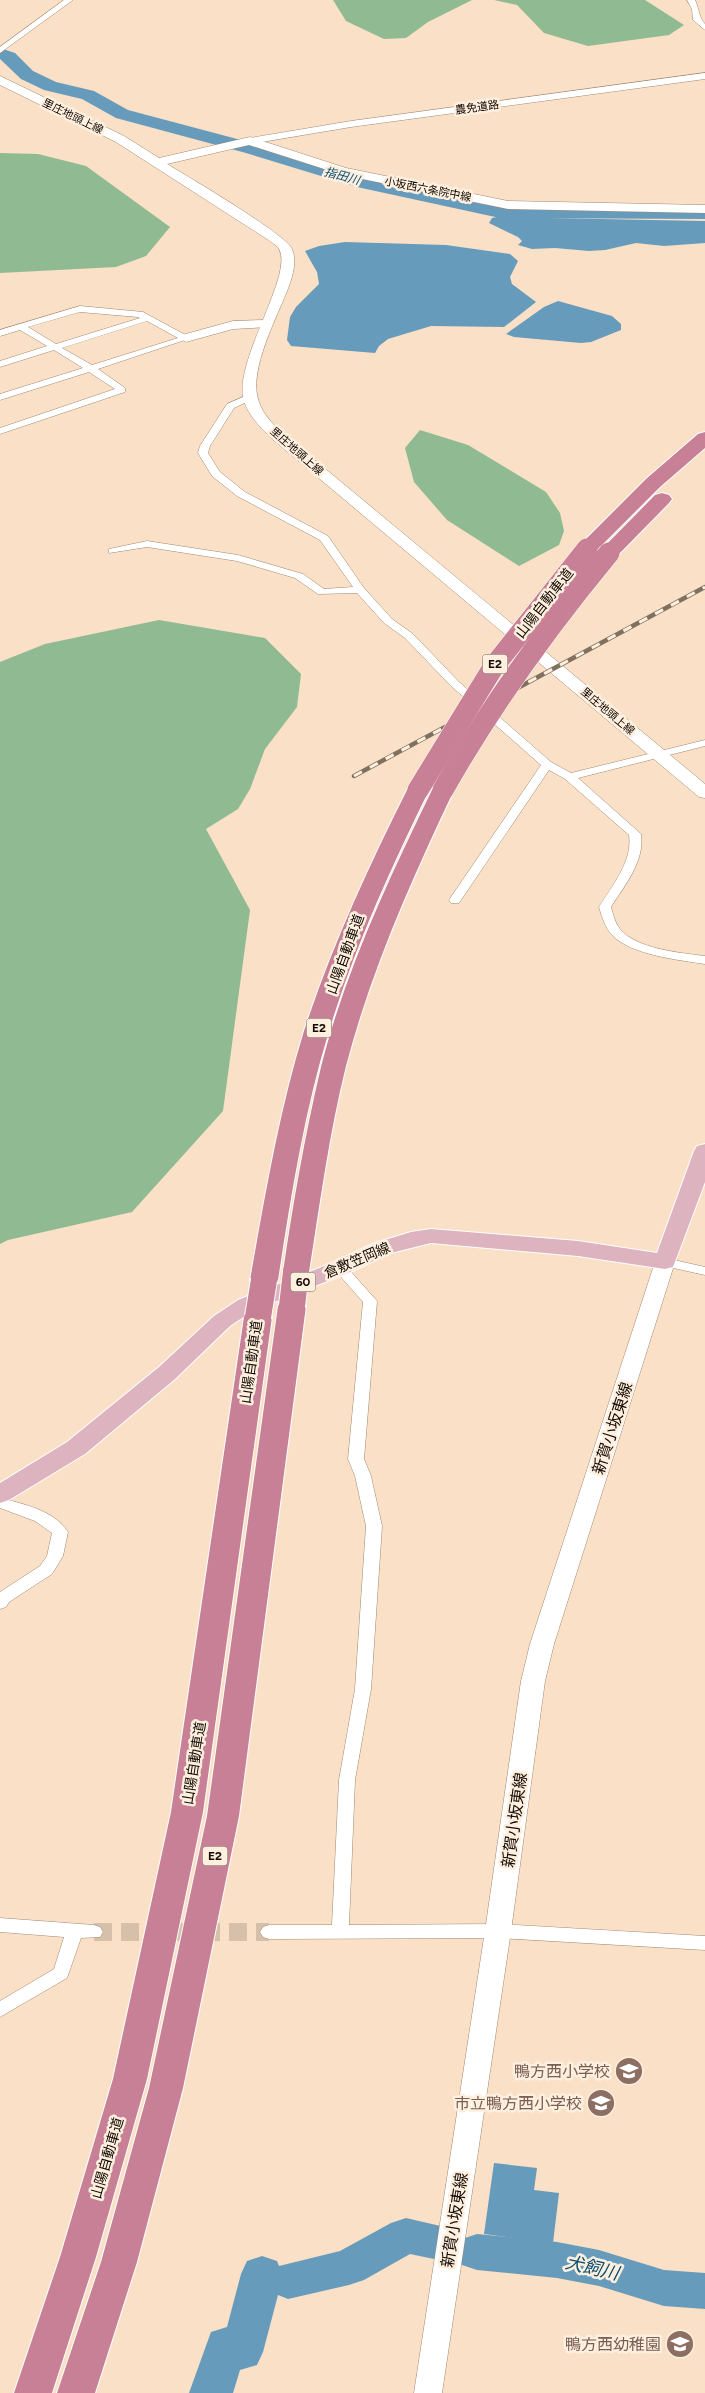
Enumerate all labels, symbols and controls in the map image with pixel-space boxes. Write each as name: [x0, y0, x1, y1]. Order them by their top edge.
street label: 里庄地頭上線: [40, 96, 105, 137]
street label: 農免道路: [454, 98, 500, 117]
water label: 指田川: [323, 165, 363, 188]
street label: 小坂西六条院中線: [383, 175, 472, 204]
street label: 里庄地頭上線: [268, 425, 326, 478]
street label: 山陽自動車道: [512, 565, 577, 642]
road number: E2: [482, 654, 508, 674]
street label: 里庄地頭上線: [578, 685, 637, 738]
street label: 山陽自動車道: [323, 912, 368, 997]
road number: E2: [306, 1018, 332, 1038]
street label: 倉敷笠岡線: [322, 1239, 393, 1282]
road number: 60: [290, 1272, 316, 1291]
street label: 山陽自動車道: [237, 1319, 266, 1405]
street label: 新賀小坂東線: [589, 1380, 636, 1477]
street label: 山陽自動車道: [180, 1720, 209, 1806]
street label: 新賀小坂東線: [498, 1771, 531, 1869]
road number: E2: [202, 1846, 228, 1865]
school or university icon: 鴨方西小学校: [614, 2056, 644, 2086]
place label: 鴨方西小学校: [514, 2062, 610, 2081]
school or university icon: 市立鴨方西小学校: [586, 2088, 616, 2118]
place label: 市立鴨方西小学校: [454, 2094, 582, 2113]
street label: 山陽自動車道: [88, 2115, 127, 2201]
street label: 新賀小坂東線: [438, 2171, 471, 2269]
water label: 犬飼川: [563, 2251, 623, 2285]
school or university icon: 鴨方西幼稚園: [665, 2329, 695, 2359]
place label: 鴨方西幼稚園: [565, 2335, 661, 2354]

